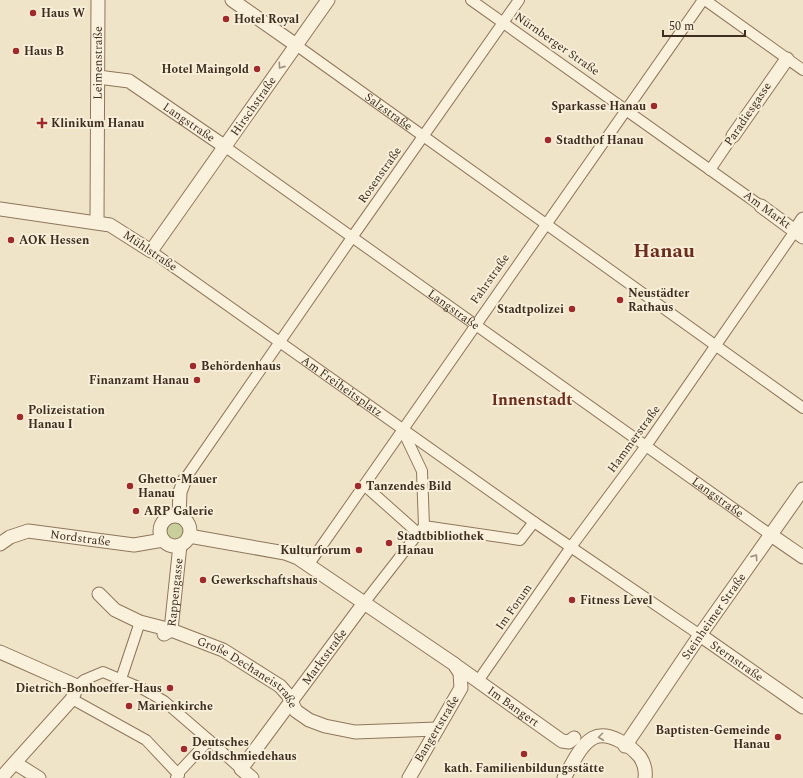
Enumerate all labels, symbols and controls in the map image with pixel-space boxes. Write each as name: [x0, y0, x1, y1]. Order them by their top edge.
place label: Haus W: [41, 4, 86, 23]
marker: Haus W: [28, 8, 38, 18]
street label: Nürnberger Straße: [511, 8, 604, 81]
place label: Hotel Royal: [234, 10, 299, 29]
scale bar: [663, 12, 745, 38]
marker: Hotel Royal: [221, 14, 231, 24]
text: 50 m: [669, 17, 694, 36]
street label: Leimenstraße: [88, 26, 107, 100]
place label: Haus B: [24, 42, 65, 61]
marker: Haus B: [11, 46, 21, 56]
place label: Hotel Maingold: [162, 60, 249, 79]
one-way arrow: [279, 62, 286, 69]
marker: Hotel Maingold: [252, 64, 262, 74]
street label: Hirschstraße: [225, 72, 281, 140]
street label: Paradiesgasse: [720, 78, 777, 150]
street label: Salzstraße: [361, 88, 417, 135]
street label: Langstraße: [159, 97, 219, 147]
place label: Sparkasse Hanau: [551, 97, 646, 116]
marker: Sparkasse Hanau: [649, 101, 659, 111]
place label: Klinikum Hanau: [51, 114, 144, 133]
marker: Klinikum Hanau: [36, 117, 48, 129]
place label: Stadthof Hanau: [556, 131, 644, 150]
marker: Stadthof Hanau: [543, 135, 553, 145]
street label: Rosenstraße: [353, 143, 407, 207]
street label: Am Markt: [739, 186, 795, 234]
street label: Mühlstraße: [119, 226, 181, 276]
place label: AOK Hessen: [19, 231, 90, 250]
marker: AOK Hessen: [6, 235, 16, 245]
district label: Hanau: [633, 236, 695, 266]
street label: Fahrstraße: [466, 250, 514, 308]
street label: Langstraße: [424, 284, 484, 335]
place label: Neustädter Rathaus: [628, 284, 690, 317]
marker: Neustädter Rathaus: [615, 295, 625, 305]
place label: Stadtpolizei: [497, 300, 564, 319]
marker: Stadtpolizei: [567, 304, 577, 314]
street label: Am Freiheitsplatz: [297, 351, 387, 422]
place label: Behördenhaus: [201, 357, 281, 376]
marker: Behördenhaus: [188, 361, 198, 371]
place label: Finanzamt Hanau: [89, 371, 189, 390]
marker: Finanzamt Hanau: [192, 375, 202, 385]
district label: Innenstadt: [491, 388, 573, 412]
place label: Polizeistation Hanau I: [28, 401, 106, 434]
street label: Hammerstraße: [603, 401, 665, 477]
marker: Polizeistation Hanau I: [15, 412, 25, 422]
place label: Ghetto-Mauer Hanau: [138, 470, 218, 503]
street label: Langstraße: [688, 472, 748, 522]
place label: Tanzendes Bild: [366, 477, 452, 496]
marker: Ghetto-Mauer Hanau: [125, 481, 135, 491]
marker: Tanzendes Bild: [353, 481, 363, 491]
place label: ARP Galerie: [144, 502, 213, 521]
marker: ARP Galerie: [131, 506, 141, 516]
street label: Nordstraße: [49, 525, 112, 551]
place label: Stadtbibliothek Hanau: [397, 527, 485, 560]
marker: Stadtbibliothek Hanau: [384, 538, 394, 548]
place label: Kulturforum: [280, 541, 351, 560]
marker: Kulturforum: [354, 545, 364, 555]
one-way arrow: [750, 555, 757, 562]
street label: Rappengasse: [162, 557, 188, 627]
street label: Steinheimer Straße: [676, 569, 751, 664]
place label: Gewerkschaftshaus: [211, 571, 318, 590]
marker: Gewerkschaftshaus: [198, 575, 208, 585]
street label: Im Forum: [491, 580, 537, 634]
place label: Fitness Level: [580, 591, 652, 610]
marker: Fitness Level: [567, 595, 577, 605]
street label: Marktstraße: [297, 624, 352, 689]
street label: Große Dechaneistraße: [194, 631, 303, 712]
street label: Sternstraße: [706, 635, 768, 686]
place label: Dietrich-Bonhoeffer-Haus: [15, 679, 162, 698]
street label: Im Bangert: [483, 681, 543, 732]
marker: Dietrich-Bonhoeffer-Haus: [165, 683, 175, 693]
street label: Bangertstraße: [409, 692, 465, 766]
place label: Marienkirche: [137, 697, 213, 716]
marker: Marienkirche: [124, 701, 134, 711]
place label: Baptisten-Gemeinde Hanau: [656, 721, 770, 754]
one-way arrow: [597, 732, 604, 741]
marker: Baptisten-Gemeinde Hanau: [773, 732, 783, 742]
place label: Deutsches Goldschmiedehaus: [192, 733, 297, 766]
marker: Deutsches Goldschmiedehaus: [179, 744, 189, 754]
marker: kath. Familienbildungsstätte: [519, 749, 529, 759]
place label: kath. Familienbildungsstätte: [444, 759, 604, 778]

